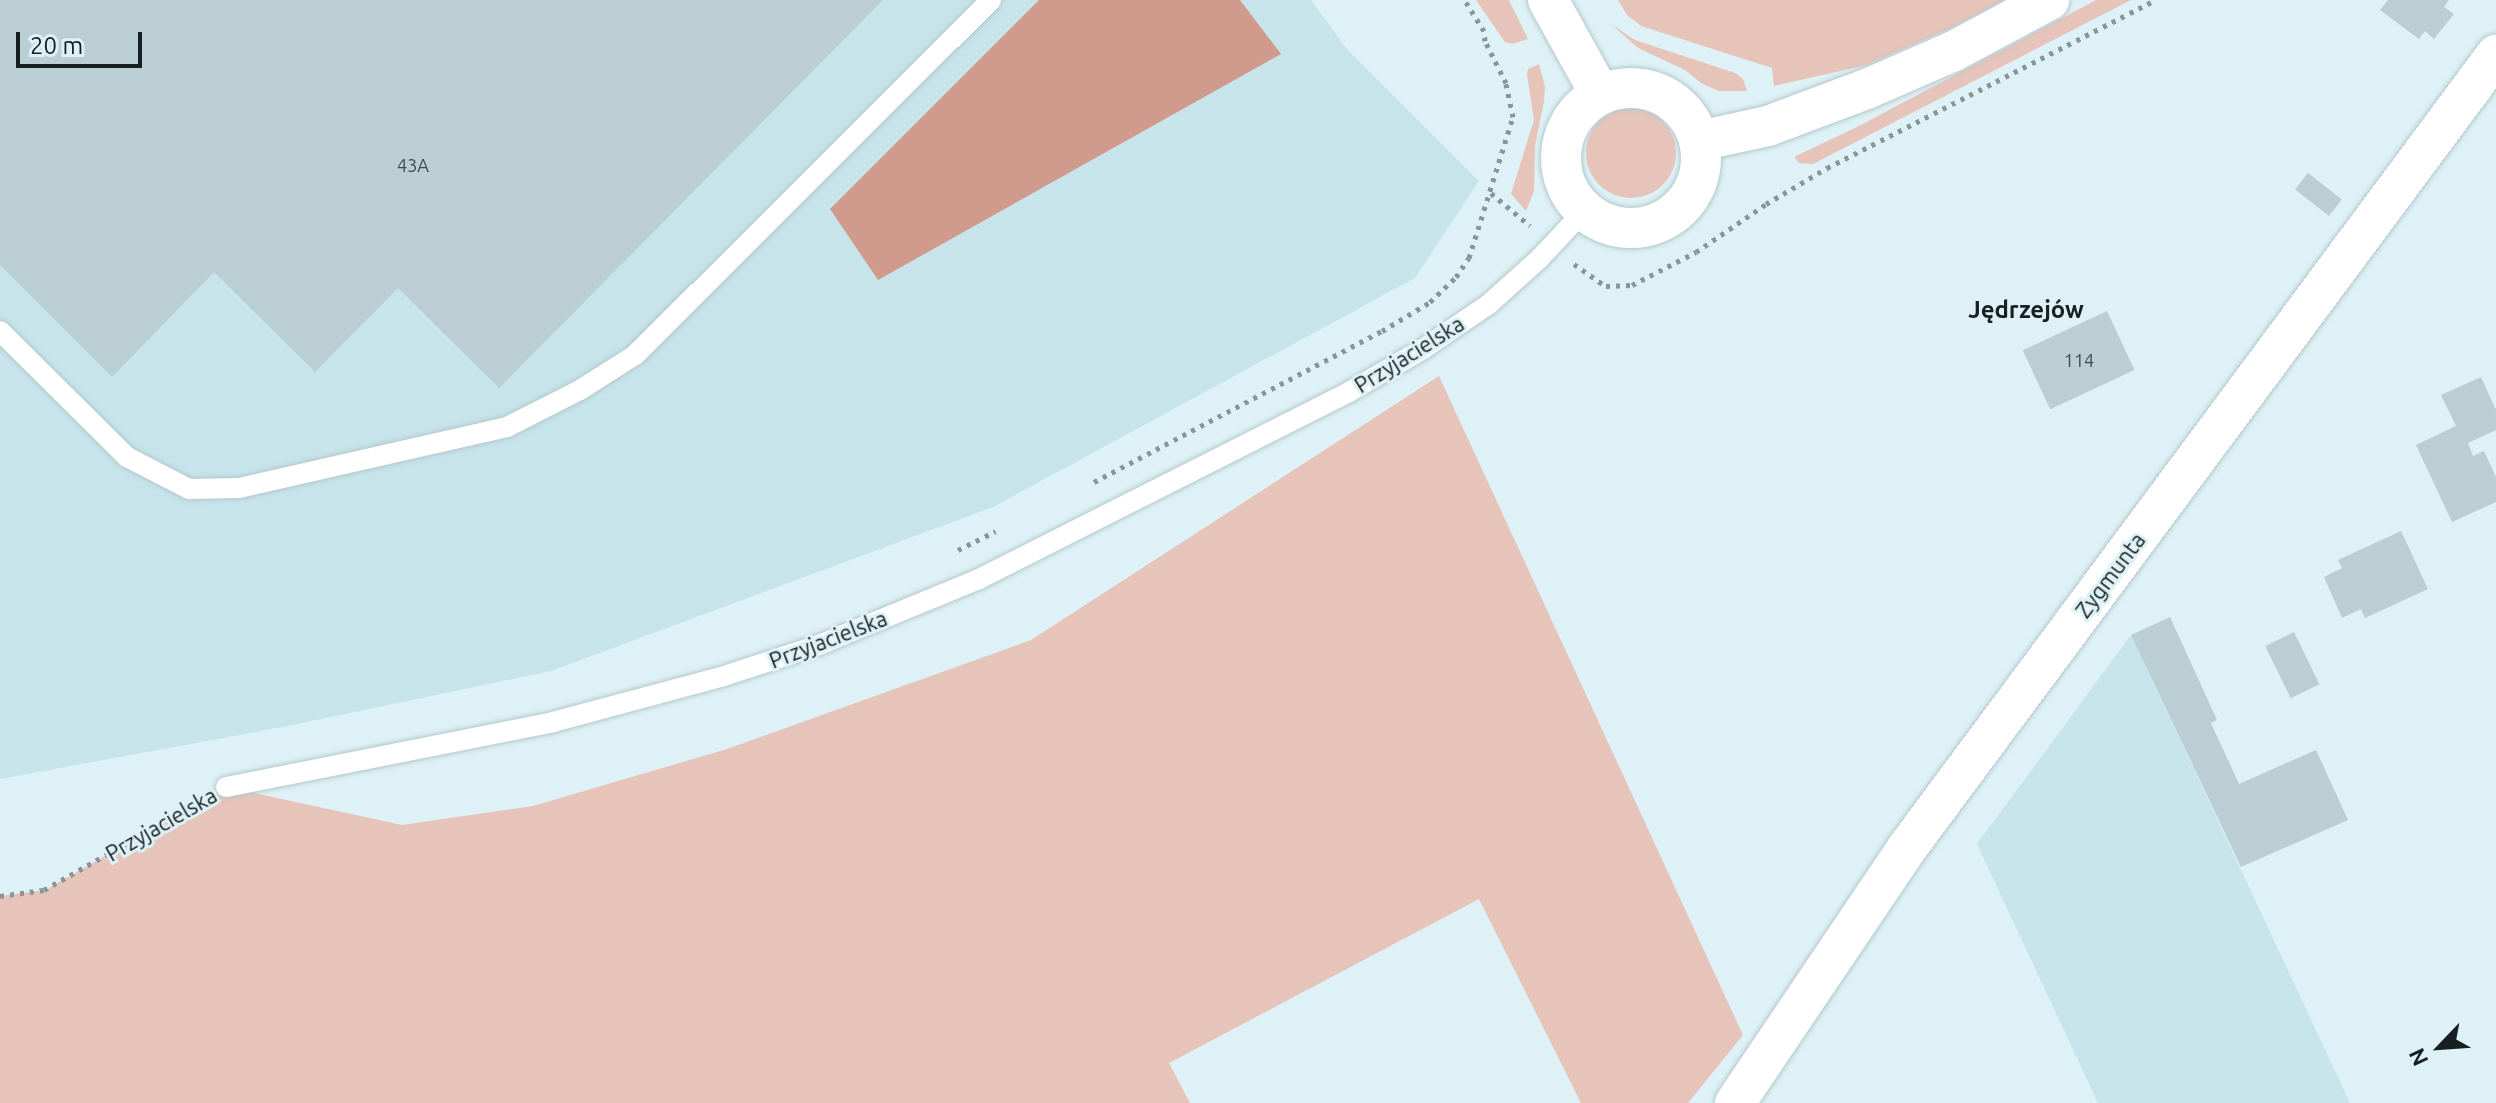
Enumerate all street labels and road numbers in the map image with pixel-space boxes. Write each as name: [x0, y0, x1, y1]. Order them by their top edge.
street label: Przyjacielska: [1349, 310, 1469, 398]
street label: Zygmunta: [2070, 527, 2150, 623]
street label: Przyjacielska: [765, 604, 891, 674]
street label: Przyjacielska: [101, 781, 221, 867]

